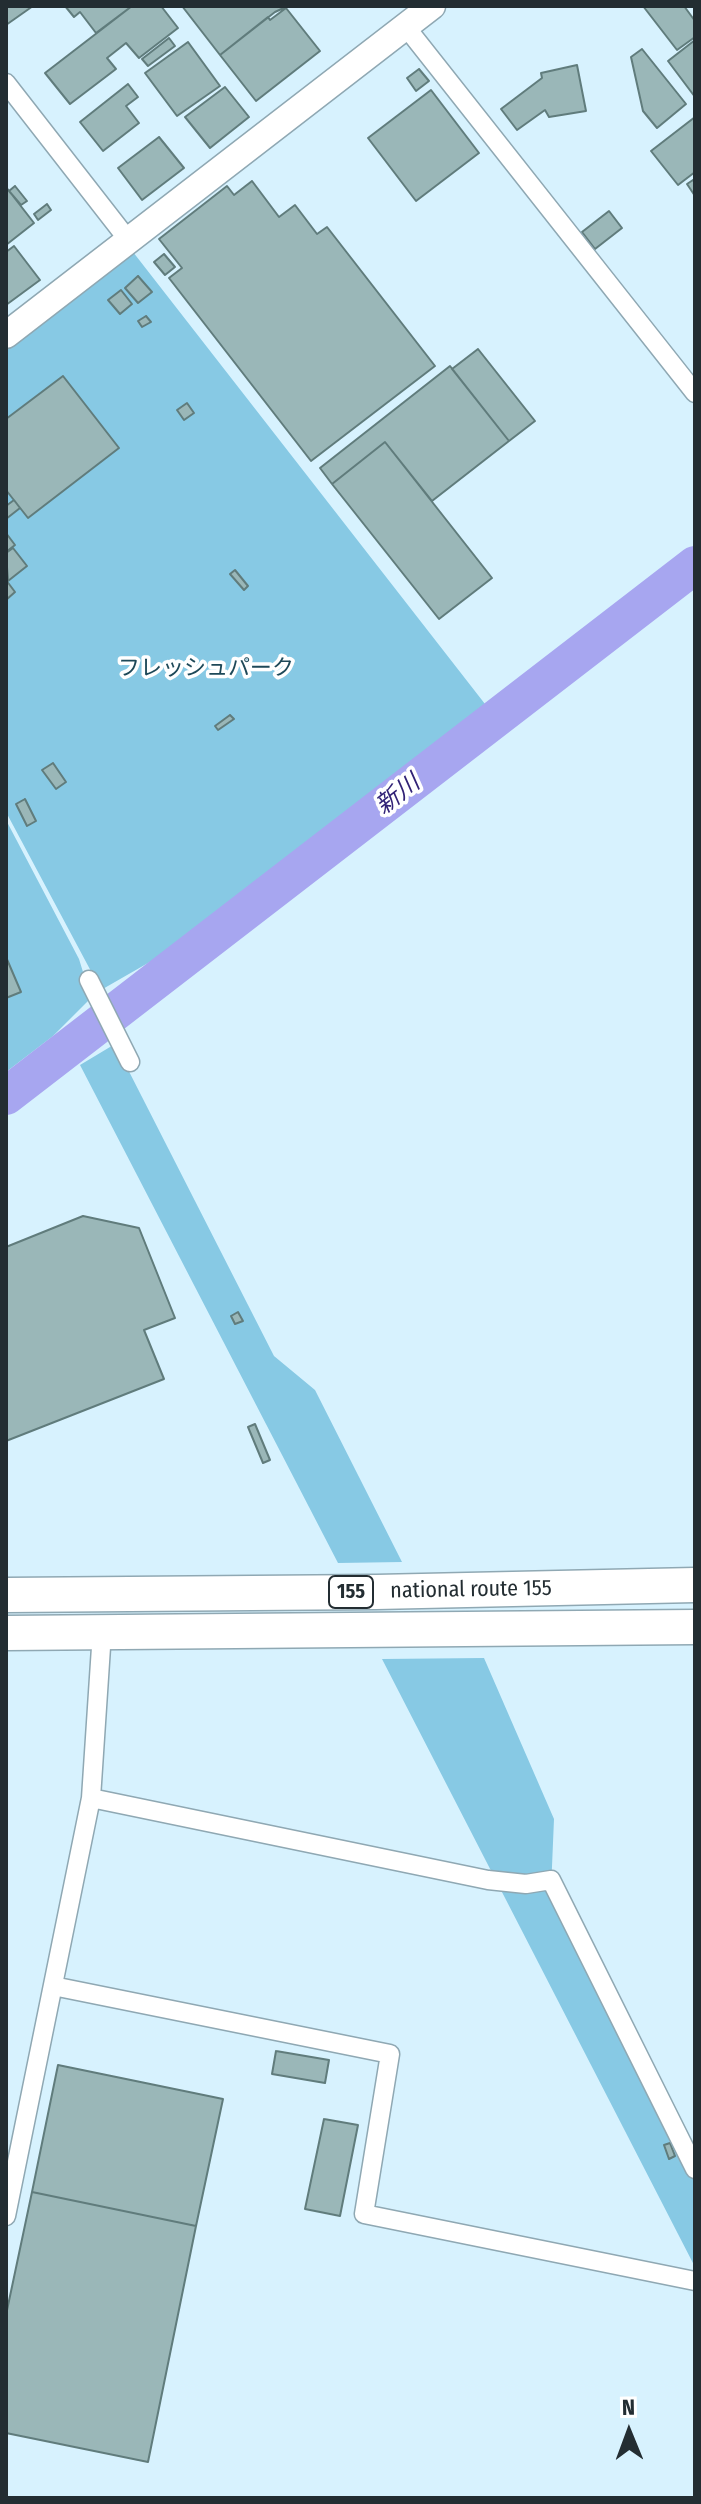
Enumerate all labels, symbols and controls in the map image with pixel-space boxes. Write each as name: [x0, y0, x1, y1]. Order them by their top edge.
park label: フレッシュパーク: [118, 656, 294, 682]
water label: 新川: [370, 769, 426, 821]
street label: national route 155: [390, 1575, 552, 1605]
road number: 155: [329, 1576, 373, 1608]
north arrow: [589, 2392, 669, 2472]
text: N: [622, 2394, 635, 2421]

